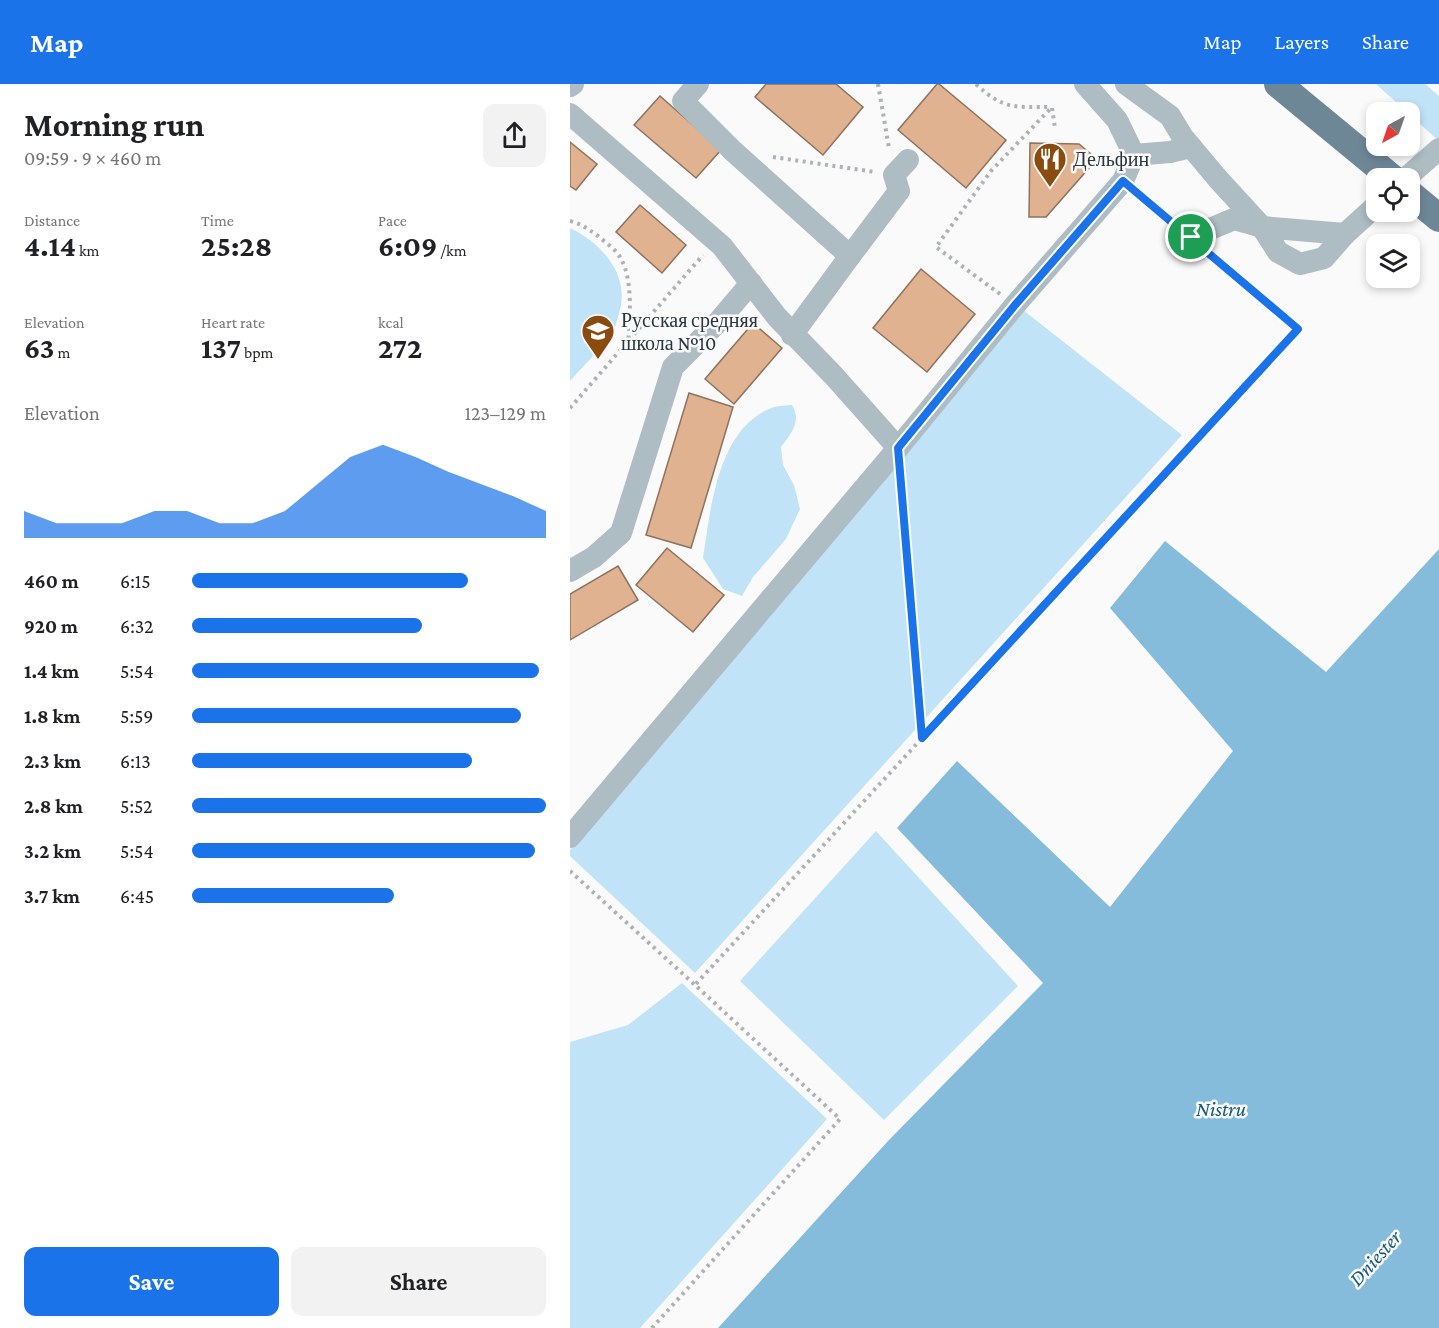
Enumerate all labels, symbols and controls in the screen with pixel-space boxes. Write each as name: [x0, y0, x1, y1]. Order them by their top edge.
text: Map: [30, 27, 83, 58]
text: Map: [1203, 30, 1242, 54]
text: Layers: [1275, 30, 1329, 54]
text: Share: [1362, 30, 1409, 54]
north arrow: [1366, 102, 1420, 156]
map controls: [1366, 102, 1420, 288]
button: share: [483, 104, 546, 167]
text: Morning run: [24, 106, 205, 143]
restaurant icon: Дельфин: [1032, 141, 1068, 188]
text: 09:59 · 9 × 460 m: [24, 147, 161, 169]
place label: Дельфин: [1073, 148, 1150, 171]
button: locate: [1366, 168, 1420, 222]
pin: [1165, 211, 1216, 262]
text: Distance: [24, 212, 80, 229]
text: Time: [201, 212, 234, 229]
text: Pace: [378, 212, 407, 229]
icon: arrive: [1174, 220, 1207, 253]
text: 4.14: [24, 229, 76, 262]
text: 25:28: [201, 229, 272, 262]
text: 6:09: [378, 229, 437, 262]
button: layers: [1366, 234, 1420, 288]
text: km: [76, 242, 99, 259]
text: /km: [437, 242, 467, 259]
place label: Русская средняя школа №10: [621, 309, 758, 354]
school or university icon: Русская средняя школа №10: [580, 313, 616, 360]
text: Elevation: [24, 314, 85, 331]
text: Heart rate: [201, 314, 265, 331]
text: kcal: [378, 314, 404, 331]
text: 63: [24, 331, 55, 364]
text: 137: [201, 331, 241, 364]
text: 272: [378, 331, 422, 364]
text: m: [55, 344, 70, 361]
text: bpm: [241, 344, 273, 361]
text: Elevation: [24, 402, 100, 424]
text: 123–129 m: [464, 402, 546, 424]
text: 460 m: [24, 570, 79, 592]
text: 6:15: [120, 570, 151, 592]
text: 920 m: [24, 615, 78, 637]
text: 6:32: [120, 615, 154, 637]
text: 1.4 km: [24, 660, 79, 682]
text: 5:54: [120, 660, 154, 682]
text: 1.8 km: [24, 705, 80, 727]
text: 5:59: [120, 705, 153, 727]
text: 2.3 km: [24, 750, 81, 772]
text: 6:13: [120, 750, 151, 772]
text: 2.8 km: [24, 795, 83, 817]
text: 5:52: [120, 795, 152, 817]
text: 3.2 km: [24, 840, 81, 862]
text: 5:54: [120, 840, 154, 862]
text: 3.7 km: [24, 885, 80, 907]
text: 6:45: [120, 885, 154, 907]
water label: Nistru: [1196, 1097, 1246, 1121]
water label: Dniester: [1344, 1225, 1407, 1291]
button: Save: [24, 1247, 279, 1316]
button: Share: [291, 1247, 546, 1316]

